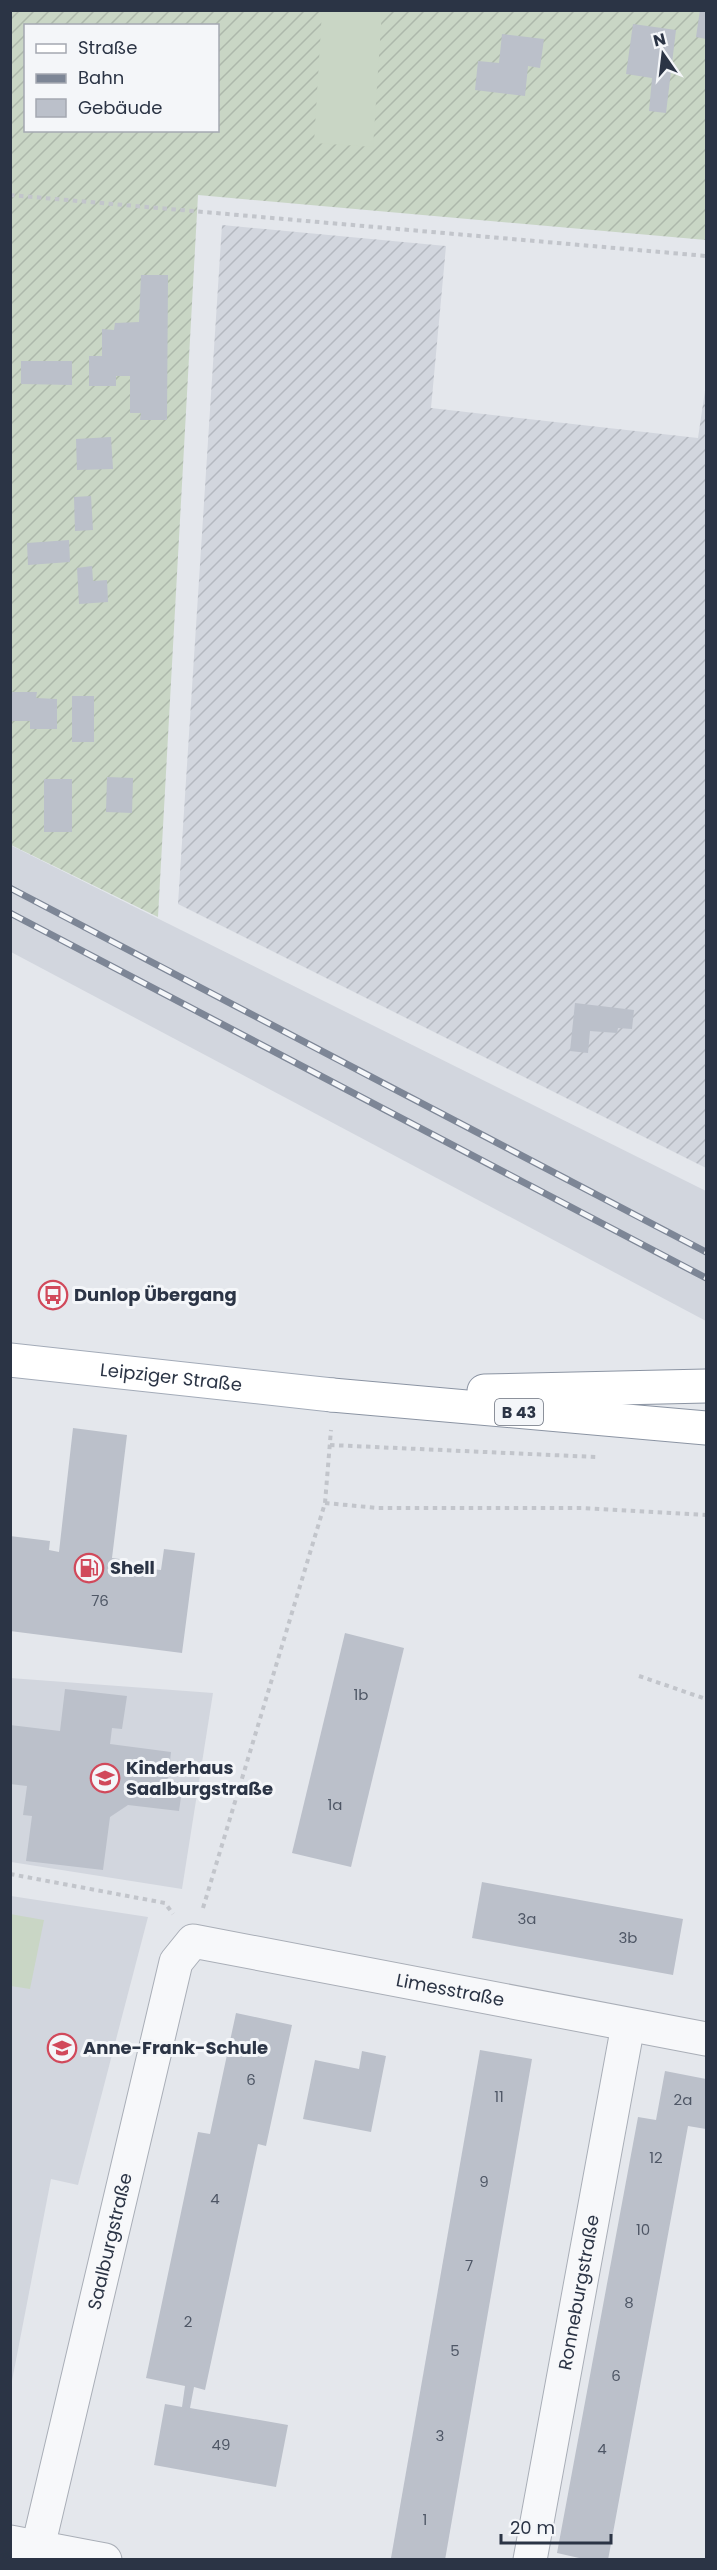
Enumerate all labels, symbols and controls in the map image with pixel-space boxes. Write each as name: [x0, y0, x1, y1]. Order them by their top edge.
legend: [24, 24, 219, 132]
north arrow: [633, 24, 693, 84]
text: N: [651, 27, 668, 53]
text: Straße: [78, 35, 137, 60]
text: Bahn: [78, 65, 124, 90]
text: Gebäude: [78, 95, 162, 120]
bus stop icon: Dunlop Übergang: [37, 1279, 69, 1311]
place label: Dunlop Übergang: [74, 1282, 237, 1307]
street label: Leipziger Straße: [99, 1357, 243, 1397]
road number: B 43: [495, 1399, 543, 1425]
fuel station icon: Shell: [73, 1552, 105, 1584]
place label: Shell: [110, 1555, 155, 1580]
house number: 76: [91, 1590, 109, 1611]
house number: 1b: [354, 1684, 368, 1705]
place label: Kinderhaus Saalburgstraße: [126, 1755, 273, 1801]
school or university icon: Kinderhaus Saalburgstraße: [89, 1762, 121, 1794]
house number: 1a: [328, 1794, 342, 1815]
house number: 3a: [518, 1908, 536, 1929]
house number: 3b: [619, 1927, 637, 1948]
street label: Limesstraße: [394, 1967, 507, 2012]
school or university icon: Anne-Frank-Schule: [46, 2032, 78, 2064]
place label: Anne-Frank-Schule: [83, 2035, 268, 2060]
house number: 6: [246, 2069, 256, 2090]
house number: 11: [494, 2086, 504, 2107]
house number: 2a: [674, 2089, 692, 2110]
house number: 12: [649, 2147, 663, 2168]
street label: Saalburgstraße: [81, 2170, 138, 2312]
house number: 9: [479, 2171, 489, 2192]
house number: 4: [210, 2188, 220, 2209]
street label: Ronneburgstraße: [552, 2213, 605, 2372]
house number: 10: [636, 2219, 650, 2240]
house number: 7: [465, 2255, 473, 2276]
house number: 8: [624, 2292, 634, 2313]
house number: 2: [184, 2311, 192, 2332]
house number: 5: [450, 2340, 460, 2361]
house number: 6: [611, 2365, 621, 2386]
house number: 3: [436, 2425, 444, 2446]
house number: 49: [212, 2434, 230, 2455]
house number: 4: [597, 2438, 607, 2459]
scale bar: [501, 2507, 610, 2545]
house number: 1: [423, 2509, 427, 2530]
text: 20 m: [510, 2515, 555, 2540]

